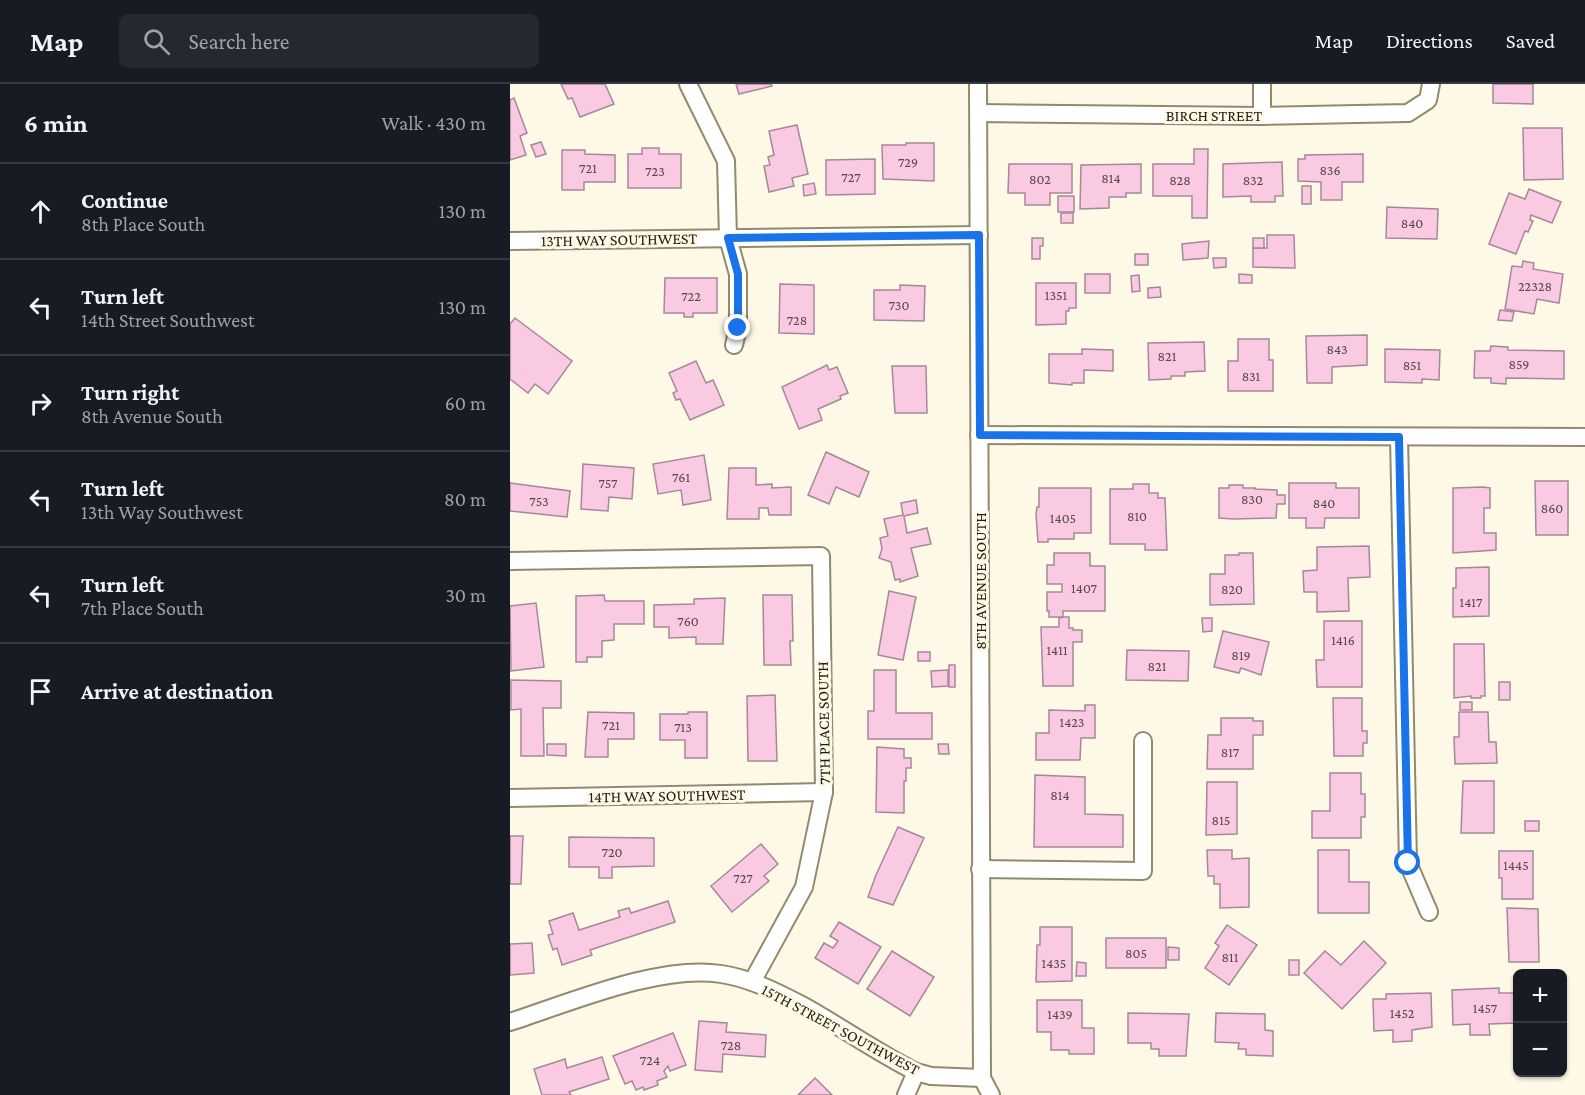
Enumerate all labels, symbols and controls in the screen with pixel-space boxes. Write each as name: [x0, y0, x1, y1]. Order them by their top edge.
search box: [119, 14, 539, 68]
icon: search: [140, 25, 173, 58]
text: Map: [30, 26, 83, 57]
text: Search here: [188, 29, 289, 54]
text: Map: [1315, 29, 1353, 53]
text: Directions: [1386, 29, 1473, 53]
text: Saved: [1506, 29, 1555, 53]
street label: BIRCH STREET: [1166, 107, 1262, 124]
text: 6 min: [24, 109, 88, 138]
text: Walk · 430 m: [382, 112, 486, 134]
house number: 729: [898, 154, 918, 170]
house number: 721: [579, 160, 597, 176]
house number: 836: [1320, 162, 1341, 178]
house number: 723: [645, 163, 665, 179]
house number: 727: [841, 169, 861, 185]
house number: 814: [1101, 170, 1121, 186]
house number: 802: [1029, 171, 1051, 187]
house number: 828: [1169, 172, 1191, 188]
house number: 832: [1243, 172, 1264, 188]
text: Continue: [81, 188, 168, 213]
icon: ahead: [24, 195, 57, 228]
text: 130 m: [439, 200, 486, 222]
text: 8th Place South: [81, 213, 205, 235]
house number: 840: [1401, 215, 1423, 231]
street label: 13TH WAY SOUTHWEST: [541, 230, 698, 249]
house number: 22328: [1518, 278, 1552, 294]
text: Turn left: [81, 284, 164, 309]
house number: 1351: [1045, 287, 1068, 303]
house number: 722: [681, 288, 701, 304]
icon: left: [24, 291, 57, 324]
text: 130 m: [439, 296, 486, 318]
house number: 730: [889, 297, 910, 313]
text: 14th Street Southwest: [81, 309, 255, 331]
house number: 728: [787, 312, 807, 328]
route end: [724, 314, 750, 340]
house number: 843: [1326, 341, 1348, 357]
house number: 821: [1158, 348, 1177, 364]
house number: 859: [1509, 356, 1529, 372]
house number: 851: [1403, 357, 1422, 373]
house number: 831: [1242, 368, 1261, 384]
text: Turn right: [81, 380, 179, 405]
icon: right: [24, 387, 57, 420]
text: 60 m: [445, 392, 486, 414]
text: 8th Avenue South: [81, 405, 223, 427]
house number: 761: [672, 469, 690, 485]
house number: 757: [599, 475, 618, 491]
text: Turn left: [81, 476, 164, 501]
icon: left: [24, 483, 57, 516]
text: 80 m: [444, 488, 486, 510]
house number: 830: [1241, 491, 1263, 507]
house number: 753: [529, 493, 549, 509]
house number: 840: [1313, 495, 1335, 511]
house number: 860: [1541, 500, 1563, 516]
text: 13th Way Southwest: [81, 501, 243, 523]
house number: 810: [1127, 508, 1147, 524]
house number: 1405: [1050, 510, 1076, 526]
street label: 8TH AVENUE SOUTH: [972, 512, 989, 650]
text: Turn left: [81, 572, 164, 597]
icon: left: [24, 579, 57, 612]
house number: 1407: [1071, 580, 1097, 596]
house number: 820: [1221, 581, 1243, 597]
text: 30 m: [445, 584, 486, 606]
house number: 1417: [1460, 594, 1483, 610]
text: 7th Place South: [81, 597, 204, 619]
house number: 760: [677, 613, 699, 629]
house number: 1416: [1331, 632, 1355, 648]
house number: 1411: [1046, 642, 1068, 658]
house number: 819: [1231, 647, 1251, 663]
house number: 821: [1148, 658, 1167, 674]
street label: 7TH PLACE SOUTH: [814, 661, 833, 785]
icon: arrive: [24, 675, 57, 708]
text: Arrive at destination: [81, 679, 273, 704]
house number: 1423: [1060, 714, 1084, 730]
house number: 721: [602, 717, 620, 733]
house number: 713: [674, 719, 692, 735]
house number: 817: [1221, 744, 1240, 760]
street label: 14TH WAY SOUTHWEST: [588, 786, 746, 805]
house number: 814: [1050, 787, 1070, 803]
house number: 815: [1212, 812, 1230, 828]
house number: 720: [601, 844, 623, 860]
route start: [1394, 849, 1420, 875]
house number: 1445: [1503, 857, 1529, 873]
house number: 727: [733, 870, 753, 886]
house number: 805: [1125, 945, 1147, 961]
house number: 811: [1222, 949, 1239, 965]
house number: 1435: [1042, 955, 1066, 971]
map controls: [1513, 969, 1567, 1077]
button: +: [1513, 969, 1567, 1023]
street label: 15TH STREET SOUTHWEST: [759, 981, 923, 1078]
house number: 1457: [1473, 1000, 1498, 1016]
house number: 1452: [1390, 1005, 1415, 1021]
house number: 1439: [1047, 1006, 1073, 1022]
button: −: [1513, 1023, 1567, 1077]
house number: 728: [721, 1037, 741, 1053]
house number: 724: [640, 1052, 660, 1068]

